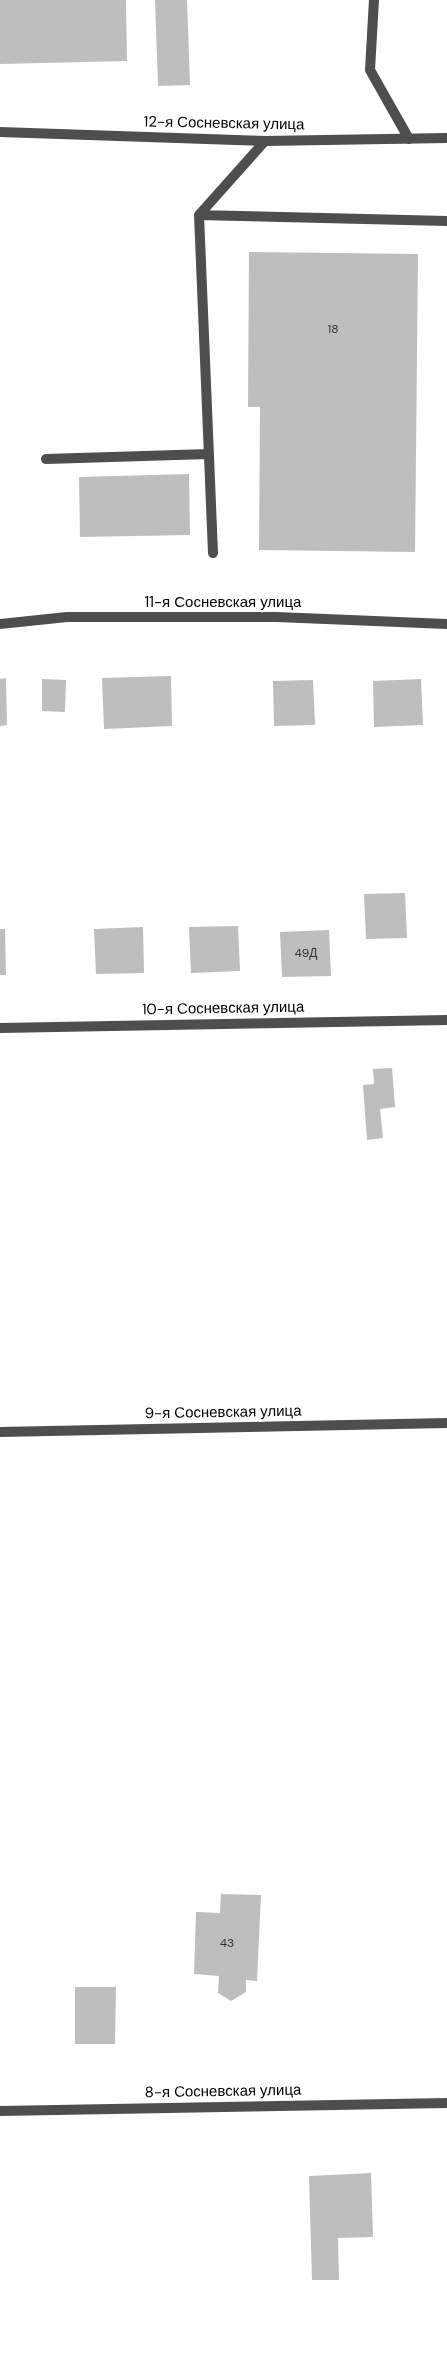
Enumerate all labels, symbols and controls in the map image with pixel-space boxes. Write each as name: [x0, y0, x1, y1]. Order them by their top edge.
street label: 12-я Сосневская улица: [143, 114, 305, 134]
house number: 18: [327, 323, 339, 337]
street label: 11-я Сосневская улица: [145, 594, 301, 612]
house number: 49Д: [295, 947, 317, 961]
street label: 10-я Сосневская улица: [142, 999, 304, 1019]
street label: 9-я Сосневская улица: [144, 1403, 302, 1423]
house number: 43: [220, 1937, 234, 1951]
street label: 8-я Сосневская улица: [145, 2082, 301, 2102]

